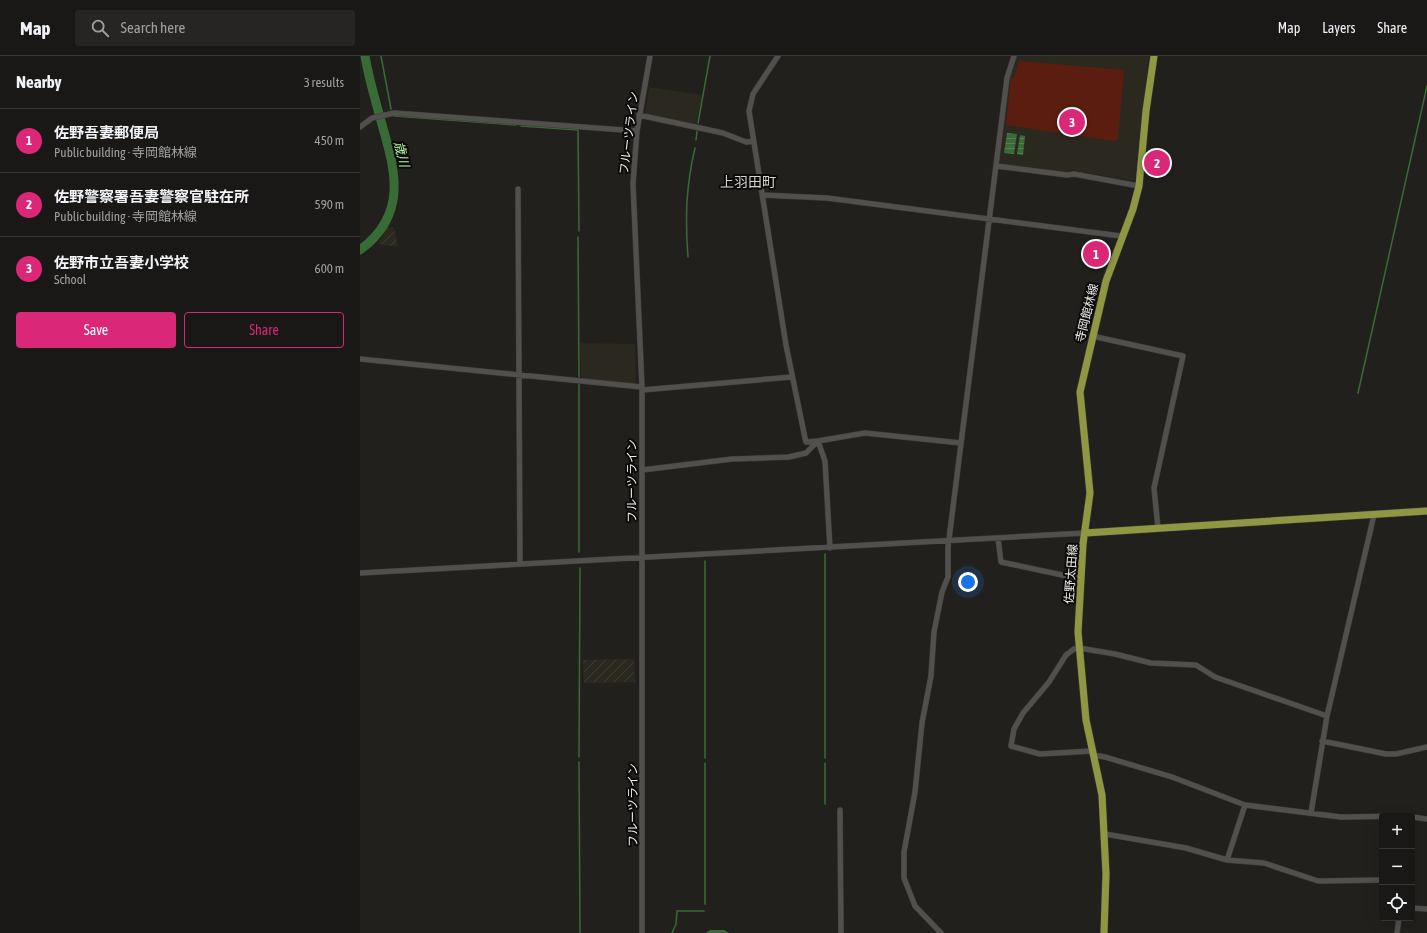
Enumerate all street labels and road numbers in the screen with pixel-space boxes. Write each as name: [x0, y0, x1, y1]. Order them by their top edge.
street label: フルーツライン: [617, 91, 641, 175]
street label: 寺岡館林線: [1073, 282, 1101, 344]
street label: フルーツライン: [625, 439, 639, 523]
street label: 佐野太田線: [1062, 544, 1080, 604]
street label: フルーツライン: [626, 763, 640, 847]

